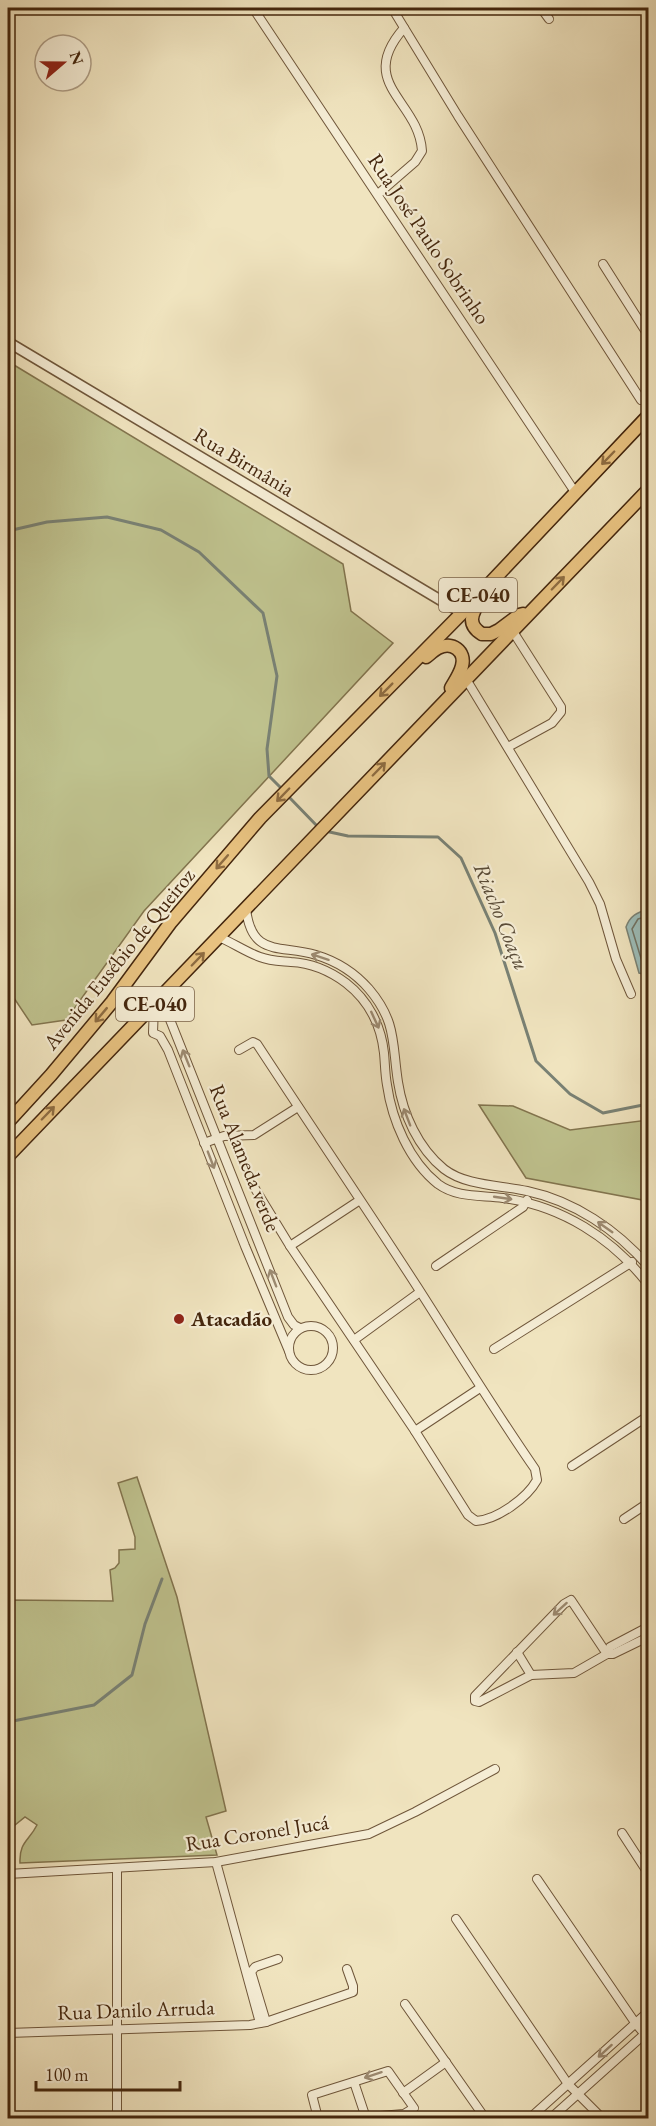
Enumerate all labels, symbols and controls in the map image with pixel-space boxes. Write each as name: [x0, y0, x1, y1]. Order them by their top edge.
north arrow: [33, 33, 93, 93]
text: N: [65, 48, 89, 68]
street label: Rua José Paulo Sobrinho: [362, 148, 497, 329]
street label: Rua Birmânia: [189, 421, 300, 502]
one-way arrow: [601, 450, 615, 465]
one-way arrow: [551, 576, 565, 591]
road number: CE-040: [439, 578, 517, 612]
one-way arrow: [379, 683, 394, 697]
one-way arrow: [371, 762, 385, 777]
one-way arrow: [275, 787, 290, 802]
one-way arrow: [215, 854, 229, 869]
water label: Riacho Coaçu: [467, 858, 536, 974]
street label: Avenida Eusébio de Queiroz: [36, 862, 201, 1057]
one-way arrow: [311, 950, 330, 961]
one-way arrow: [191, 951, 206, 966]
road number: CE-040: [116, 987, 194, 1021]
one-way arrow: [94, 1007, 108, 1022]
one-way arrow: [369, 1011, 381, 1029]
one-way arrow: [180, 1049, 191, 1068]
street label: Rua Alameda verde: [204, 1080, 287, 1236]
one-way arrow: [41, 1106, 55, 1121]
one-way arrow: [401, 1108, 412, 1126]
one-way arrow: [206, 1150, 217, 1169]
one-way arrow: [493, 1193, 512, 1204]
one-way arrow: [598, 1221, 614, 1233]
one-way arrow: [267, 1270, 278, 1288]
place label: Atacadão: [190, 1305, 273, 1332]
marker: Atacadão: [172, 1312, 186, 1326]
one-way arrow: [552, 1602, 567, 1616]
street label: Rua Coronel Jucá: [183, 1808, 331, 1857]
street label: Rua Danilo Arruda: [57, 1993, 216, 2026]
one-way arrow: [598, 2044, 613, 2058]
scale bar: [36, 2054, 180, 2092]
text: 100 m: [45, 2063, 89, 2086]
one-way arrow: [364, 2071, 382, 2082]

